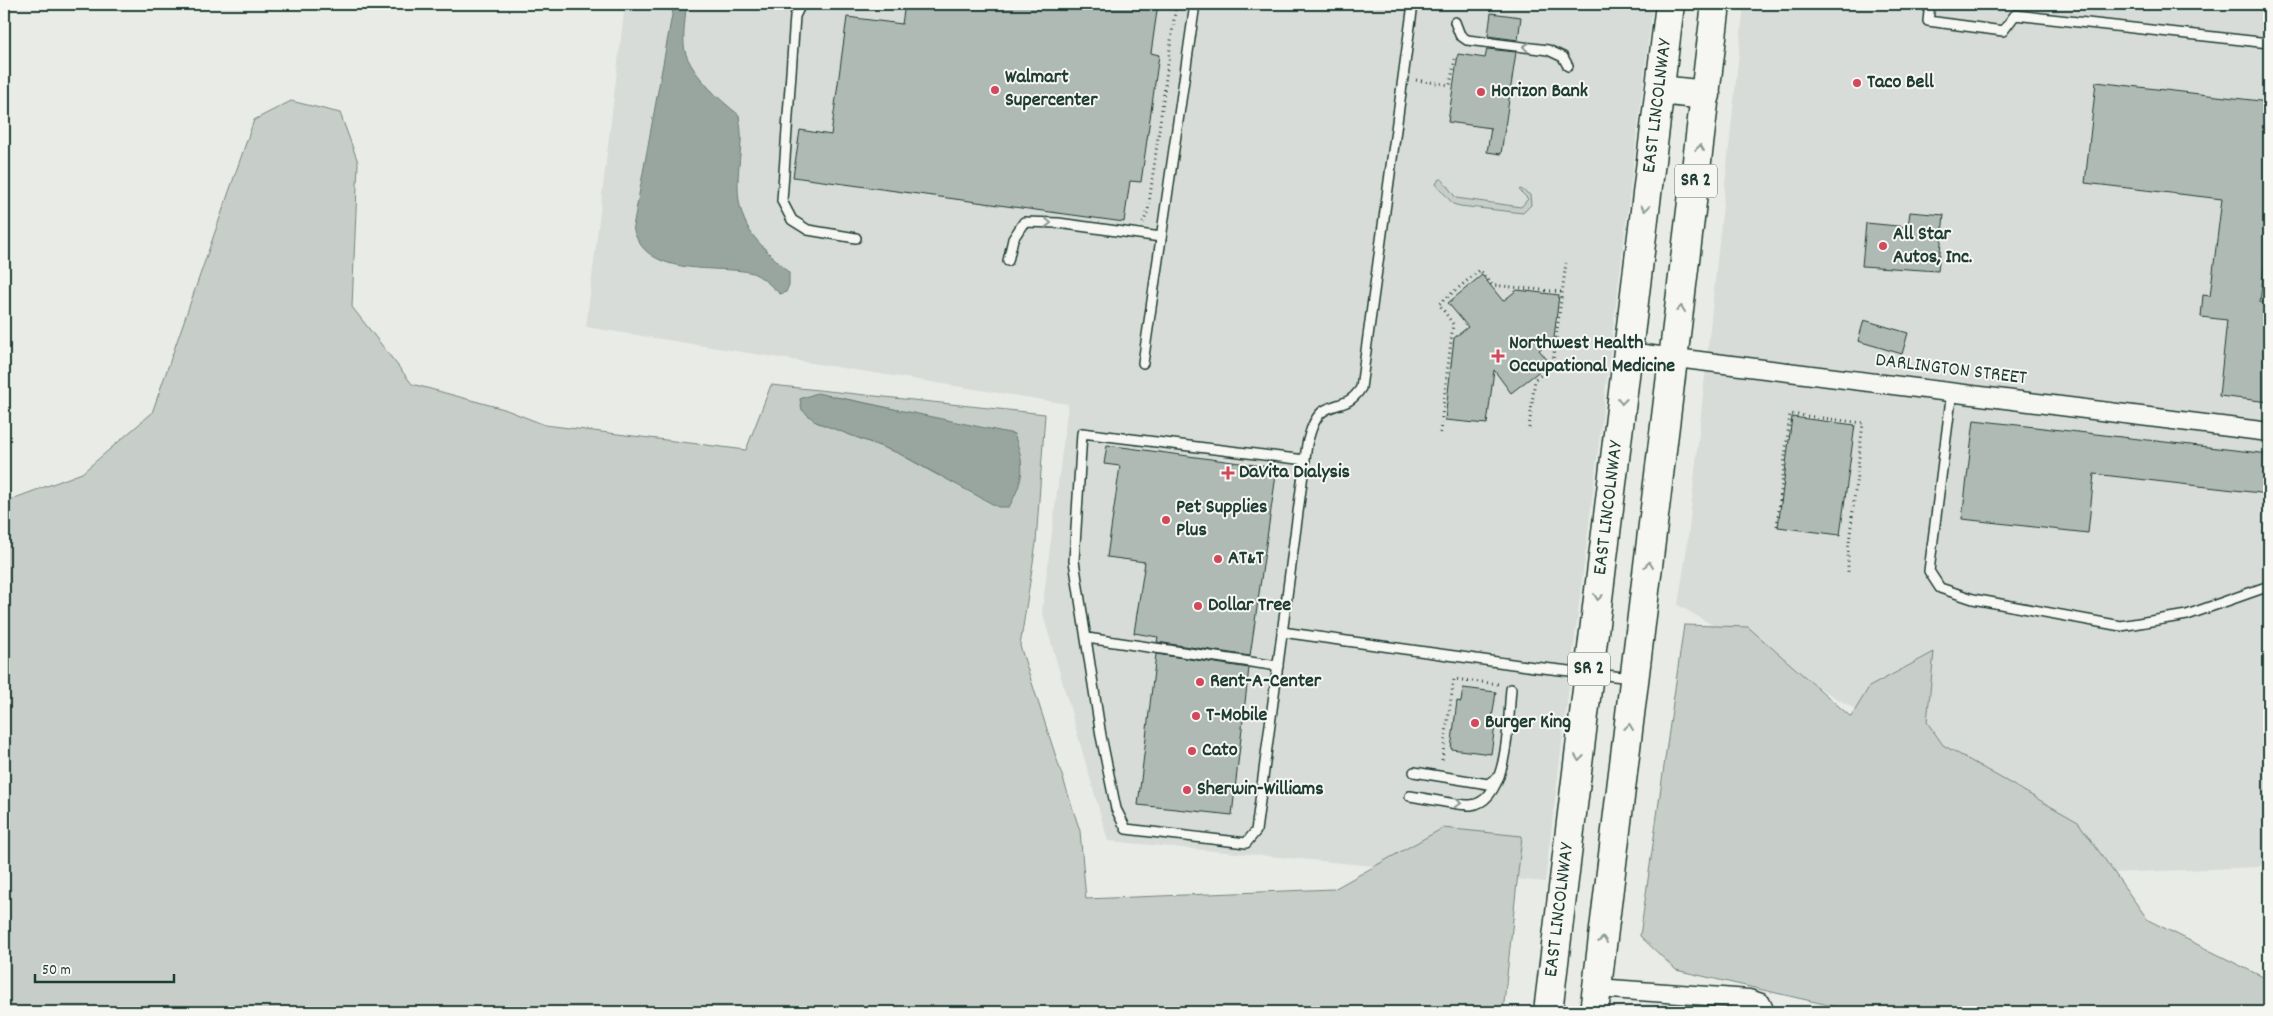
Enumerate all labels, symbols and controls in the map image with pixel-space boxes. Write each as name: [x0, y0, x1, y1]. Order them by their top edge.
street label: EAST LINCOLNWAY: [1636, 37, 1680, 175]
one-way arrow: [1522, 42, 1530, 53]
place label: Walmart Supercenter: [1005, 64, 1098, 115]
place label: Taco Bell: [1867, 69, 1934, 97]
marker: Taco Bell: [1851, 77, 1863, 89]
place label: Horizon Bank: [1491, 78, 1588, 106]
marker: Walmart Supercenter: [989, 84, 1001, 96]
marker: Horizon Bank: [1475, 86, 1487, 98]
one-way arrow: [1694, 143, 1705, 151]
road number: SR 2: [1675, 165, 1717, 198]
one-way arrow: [1640, 205, 1651, 213]
one-way arrow: [1044, 218, 1052, 228]
place label: All Star Autos, Inc.: [1893, 221, 1972, 272]
marker: All Star Autos, Inc.: [1877, 240, 1889, 252]
one-way arrow: [1675, 305, 1686, 313]
place label: Northwest Health Occupational Medicine: [1509, 330, 1675, 381]
street label: DARLINGTON STREET: [1874, 347, 2028, 393]
marker: Northwest Health Occupational Medicine: [1491, 349, 1505, 363]
one-way arrow: [1617, 397, 1628, 405]
street label: EAST LINCOLNWAY: [1587, 439, 1631, 577]
place label: DaVita Dialysis: [1239, 459, 1350, 487]
marker: DaVita Dialysis: [1221, 466, 1235, 480]
place label: Pet Supplies Plus: [1176, 494, 1267, 545]
marker: Pet Supplies Plus: [1160, 514, 1172, 526]
place label: AT&T: [1228, 545, 1265, 573]
marker: AT&T: [1212, 553, 1224, 565]
one-way arrow: [1643, 561, 1654, 569]
place label: Dollar Tree: [1208, 592, 1291, 620]
one-way arrow: [1593, 593, 1604, 601]
marker: Dollar Tree: [1192, 600, 1204, 612]
road number: SR 2: [1568, 652, 1610, 686]
place label: Rent-A-Center: [1210, 668, 1322, 696]
marker: Rent-A-Center: [1194, 676, 1206, 688]
place label: T-Mobile: [1206, 702, 1268, 730]
place label: Burger King: [1485, 709, 1571, 737]
marker: T-Mobile: [1190, 710, 1202, 722]
marker: Burger King: [1469, 717, 1481, 729]
one-way arrow: [1623, 722, 1634, 730]
place label: Cato: [1202, 737, 1238, 765]
marker: Cato: [1186, 745, 1198, 757]
one-way arrow: [1574, 754, 1585, 762]
place label: Sherwin-Williams: [1197, 776, 1324, 804]
marker: Sherwin-Williams: [1181, 784, 1193, 796]
one-way arrow: [1455, 797, 1463, 808]
street label: EAST LINCOLNWAY: [1538, 841, 1582, 979]
one-way arrow: [1597, 936, 1608, 944]
scale bar: [35, 951, 174, 983]
text: 50 m: [42, 960, 71, 982]

